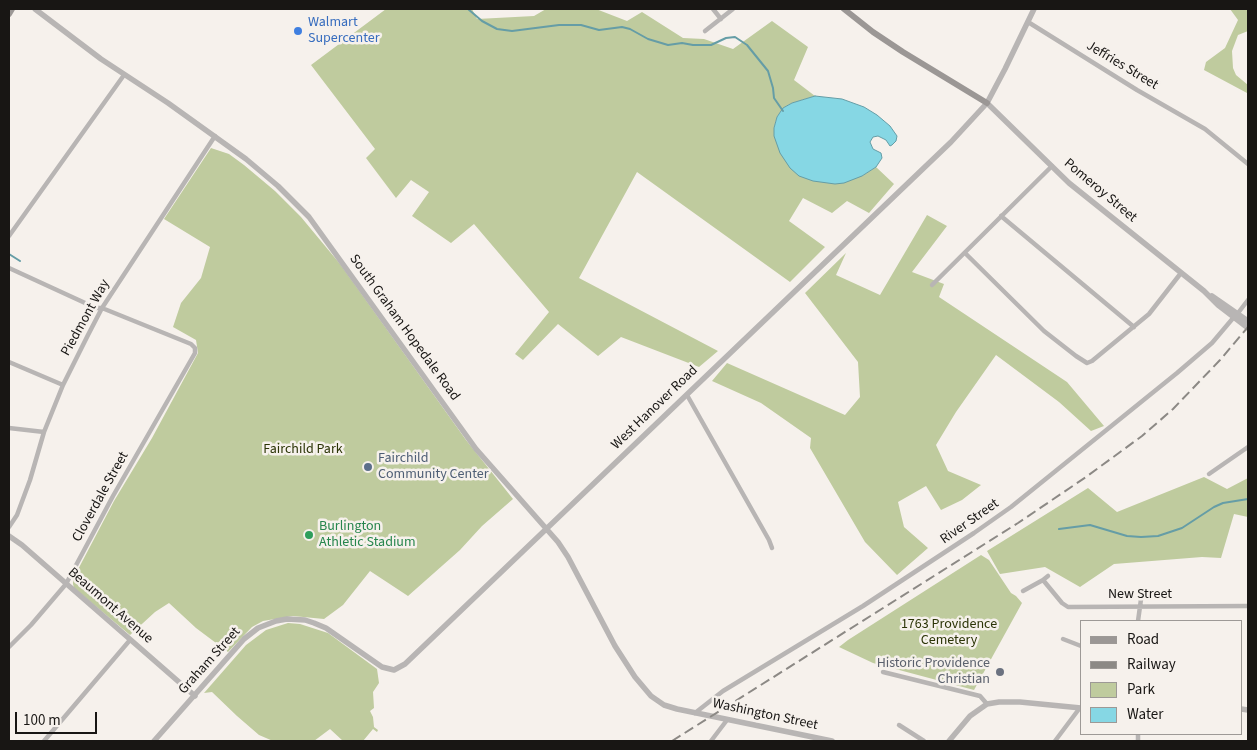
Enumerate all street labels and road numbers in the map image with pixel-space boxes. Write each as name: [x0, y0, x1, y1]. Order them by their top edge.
street label: Jeffries Street: [1083, 38, 1161, 94]
street label: Pomeroy Street: [1060, 156, 1140, 226]
street label: South Graham Hopedale Road: [345, 252, 463, 404]
street label: Piedmont Way: [58, 277, 114, 359]
street label: West Hanover Road: [608, 363, 702, 453]
street label: Cloverdale Street: [69, 449, 133, 545]
street label: River Street: [938, 496, 1002, 548]
street label: Beaumont Avenue: [64, 565, 156, 647]
street label: New Street: [1108, 587, 1172, 603]
street label: Graham Street: [176, 624, 244, 698]
street label: Washington Street: [711, 696, 819, 734]

